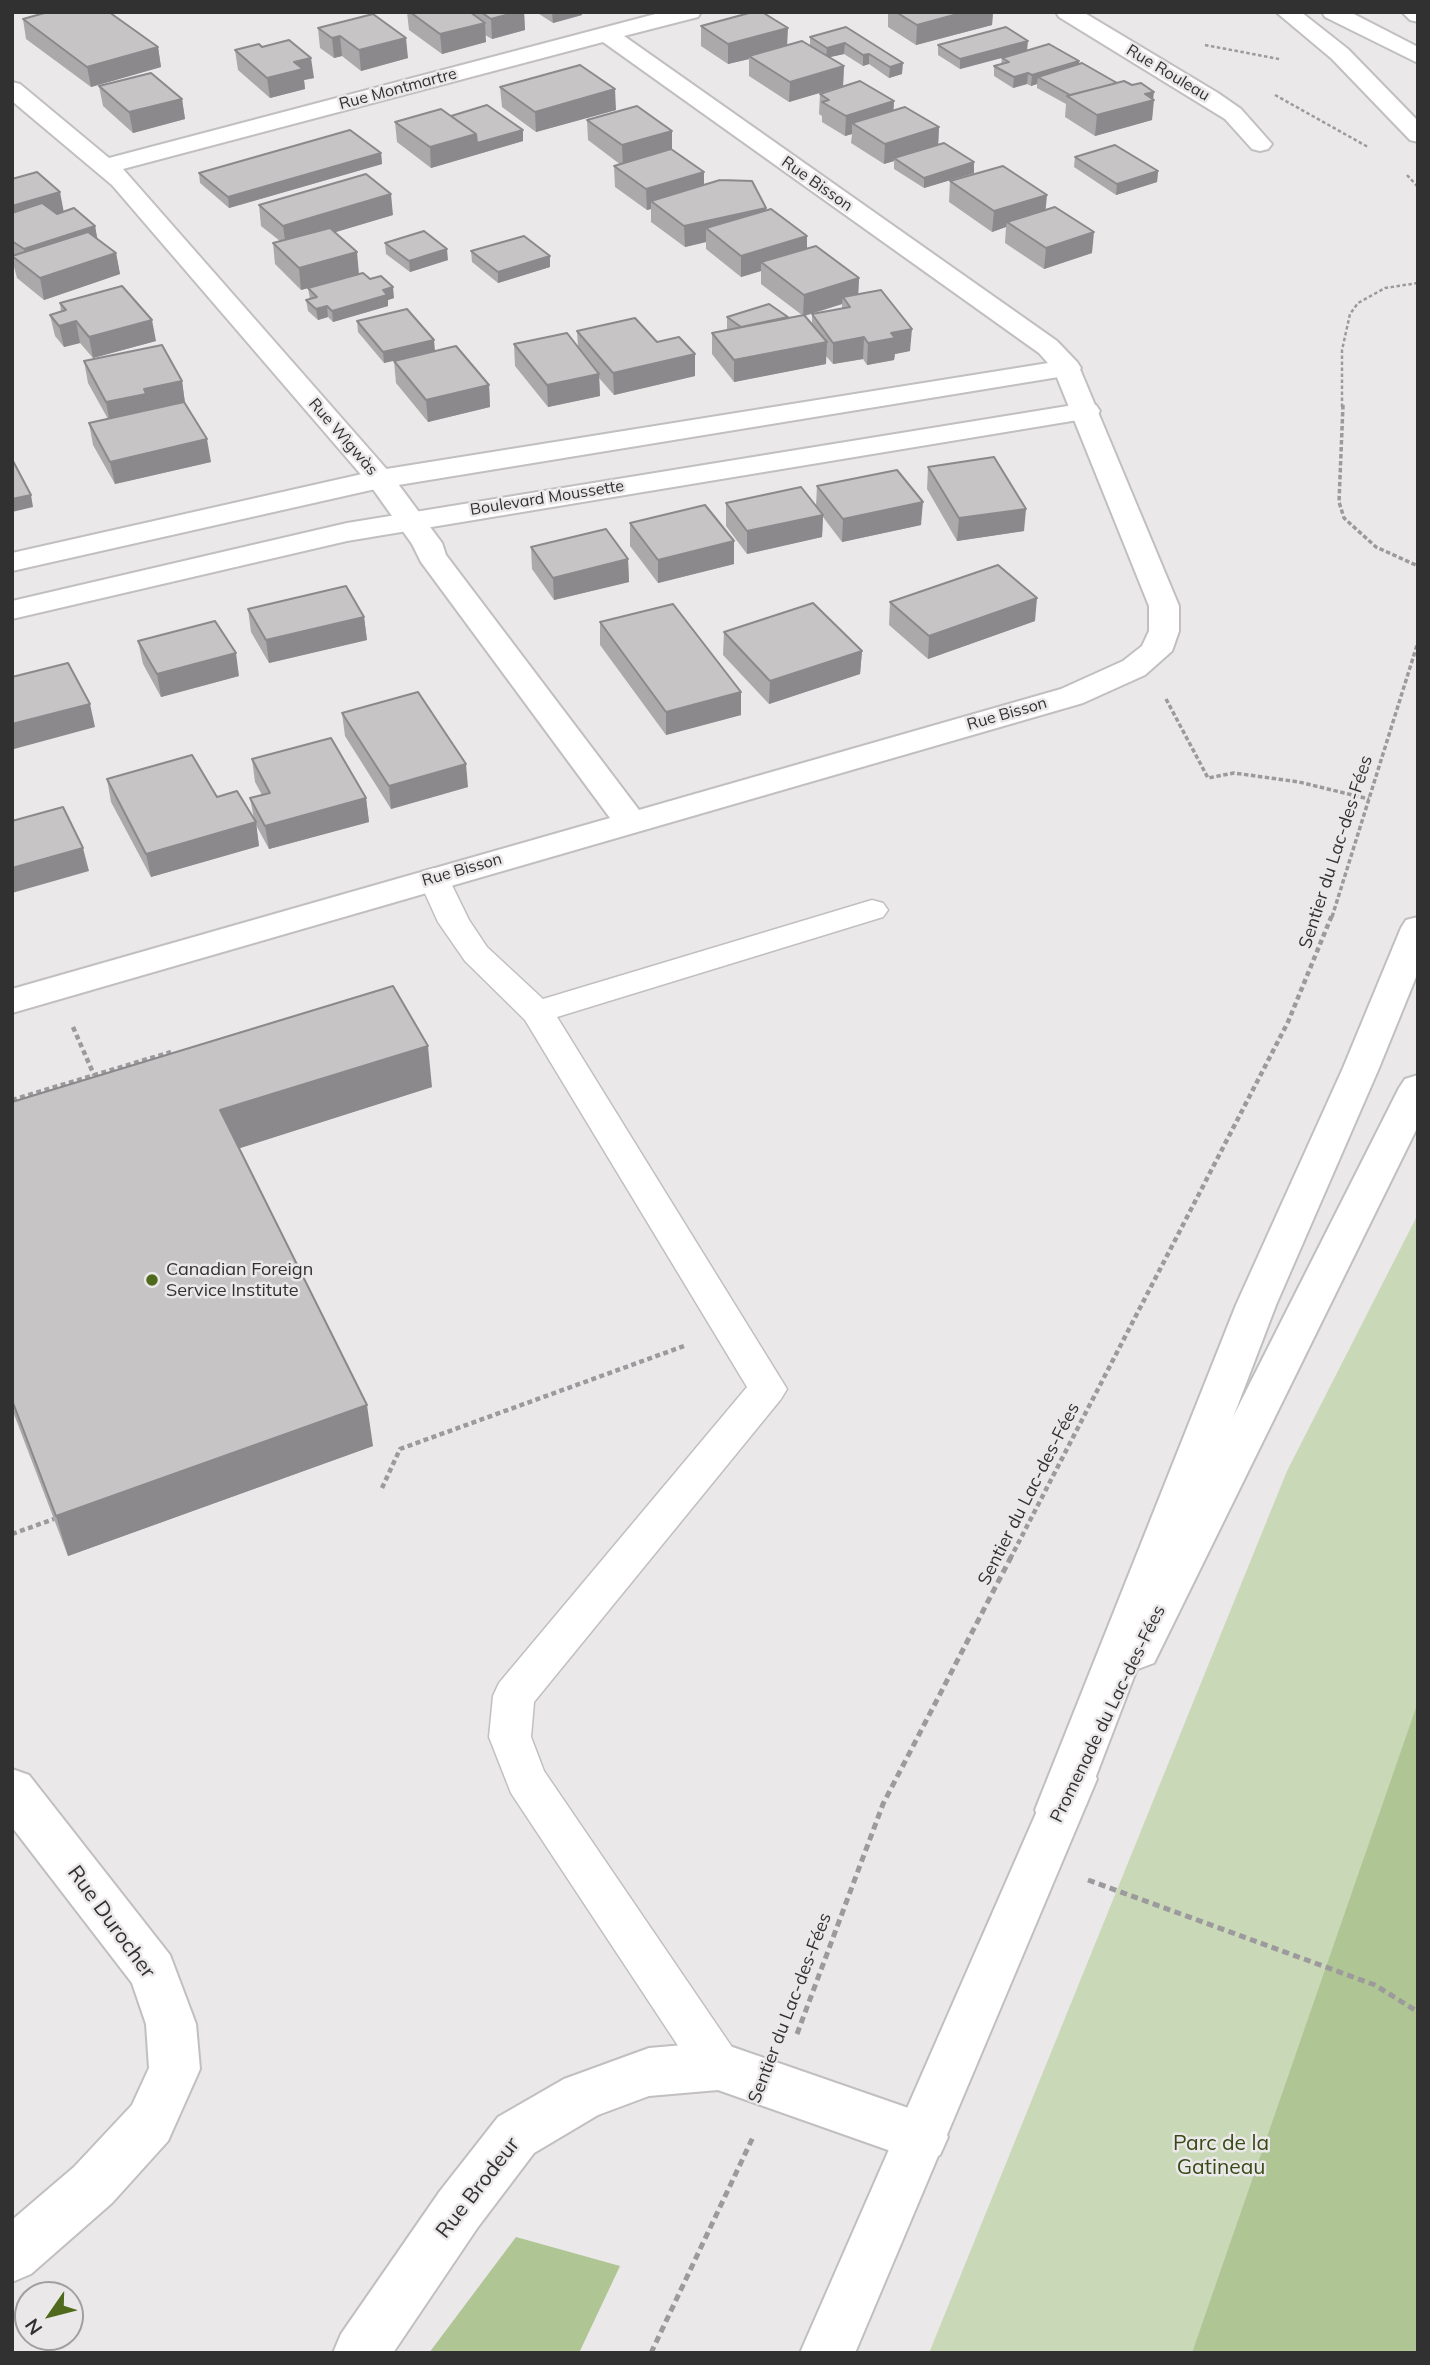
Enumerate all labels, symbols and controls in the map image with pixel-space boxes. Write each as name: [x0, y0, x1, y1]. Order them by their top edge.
street label: Rue Rouleau: [1123, 41, 1213, 105]
street label: Rue Montmartre: [337, 64, 459, 114]
street label: Rue Bisson: [778, 153, 856, 215]
street label: Rue Wìgwàs: [304, 395, 382, 479]
street label: Boulevard Moussette: [469, 476, 625, 520]
street label: Rue Bisson: [965, 693, 1049, 735]
street label: Sentier du Lac-des-Fées: [1295, 753, 1377, 951]
street label: Rue Bisson: [420, 849, 504, 891]
place label: Canadian Foreign Service Institute: [166, 1259, 313, 1302]
marker: Canadian Foreign Service Institute: [144, 1272, 160, 1288]
street label: Sentier du Lac-des-Fées: [974, 1399, 1084, 1589]
street label: Promenade du Lac-des-Fées: [1046, 1602, 1170, 1826]
street label: Rue Durocher: [62, 1861, 160, 1983]
street label: Sentier du Lac-des-Fées: [744, 1910, 836, 2106]
park label: Parc de la Gatineau: [1173, 2131, 1269, 2181]
street label: Rue Brodeur: [431, 2133, 525, 2243]
north arrow: [14, 2281, 84, 2351]
text: N: [19, 2314, 47, 2340]

